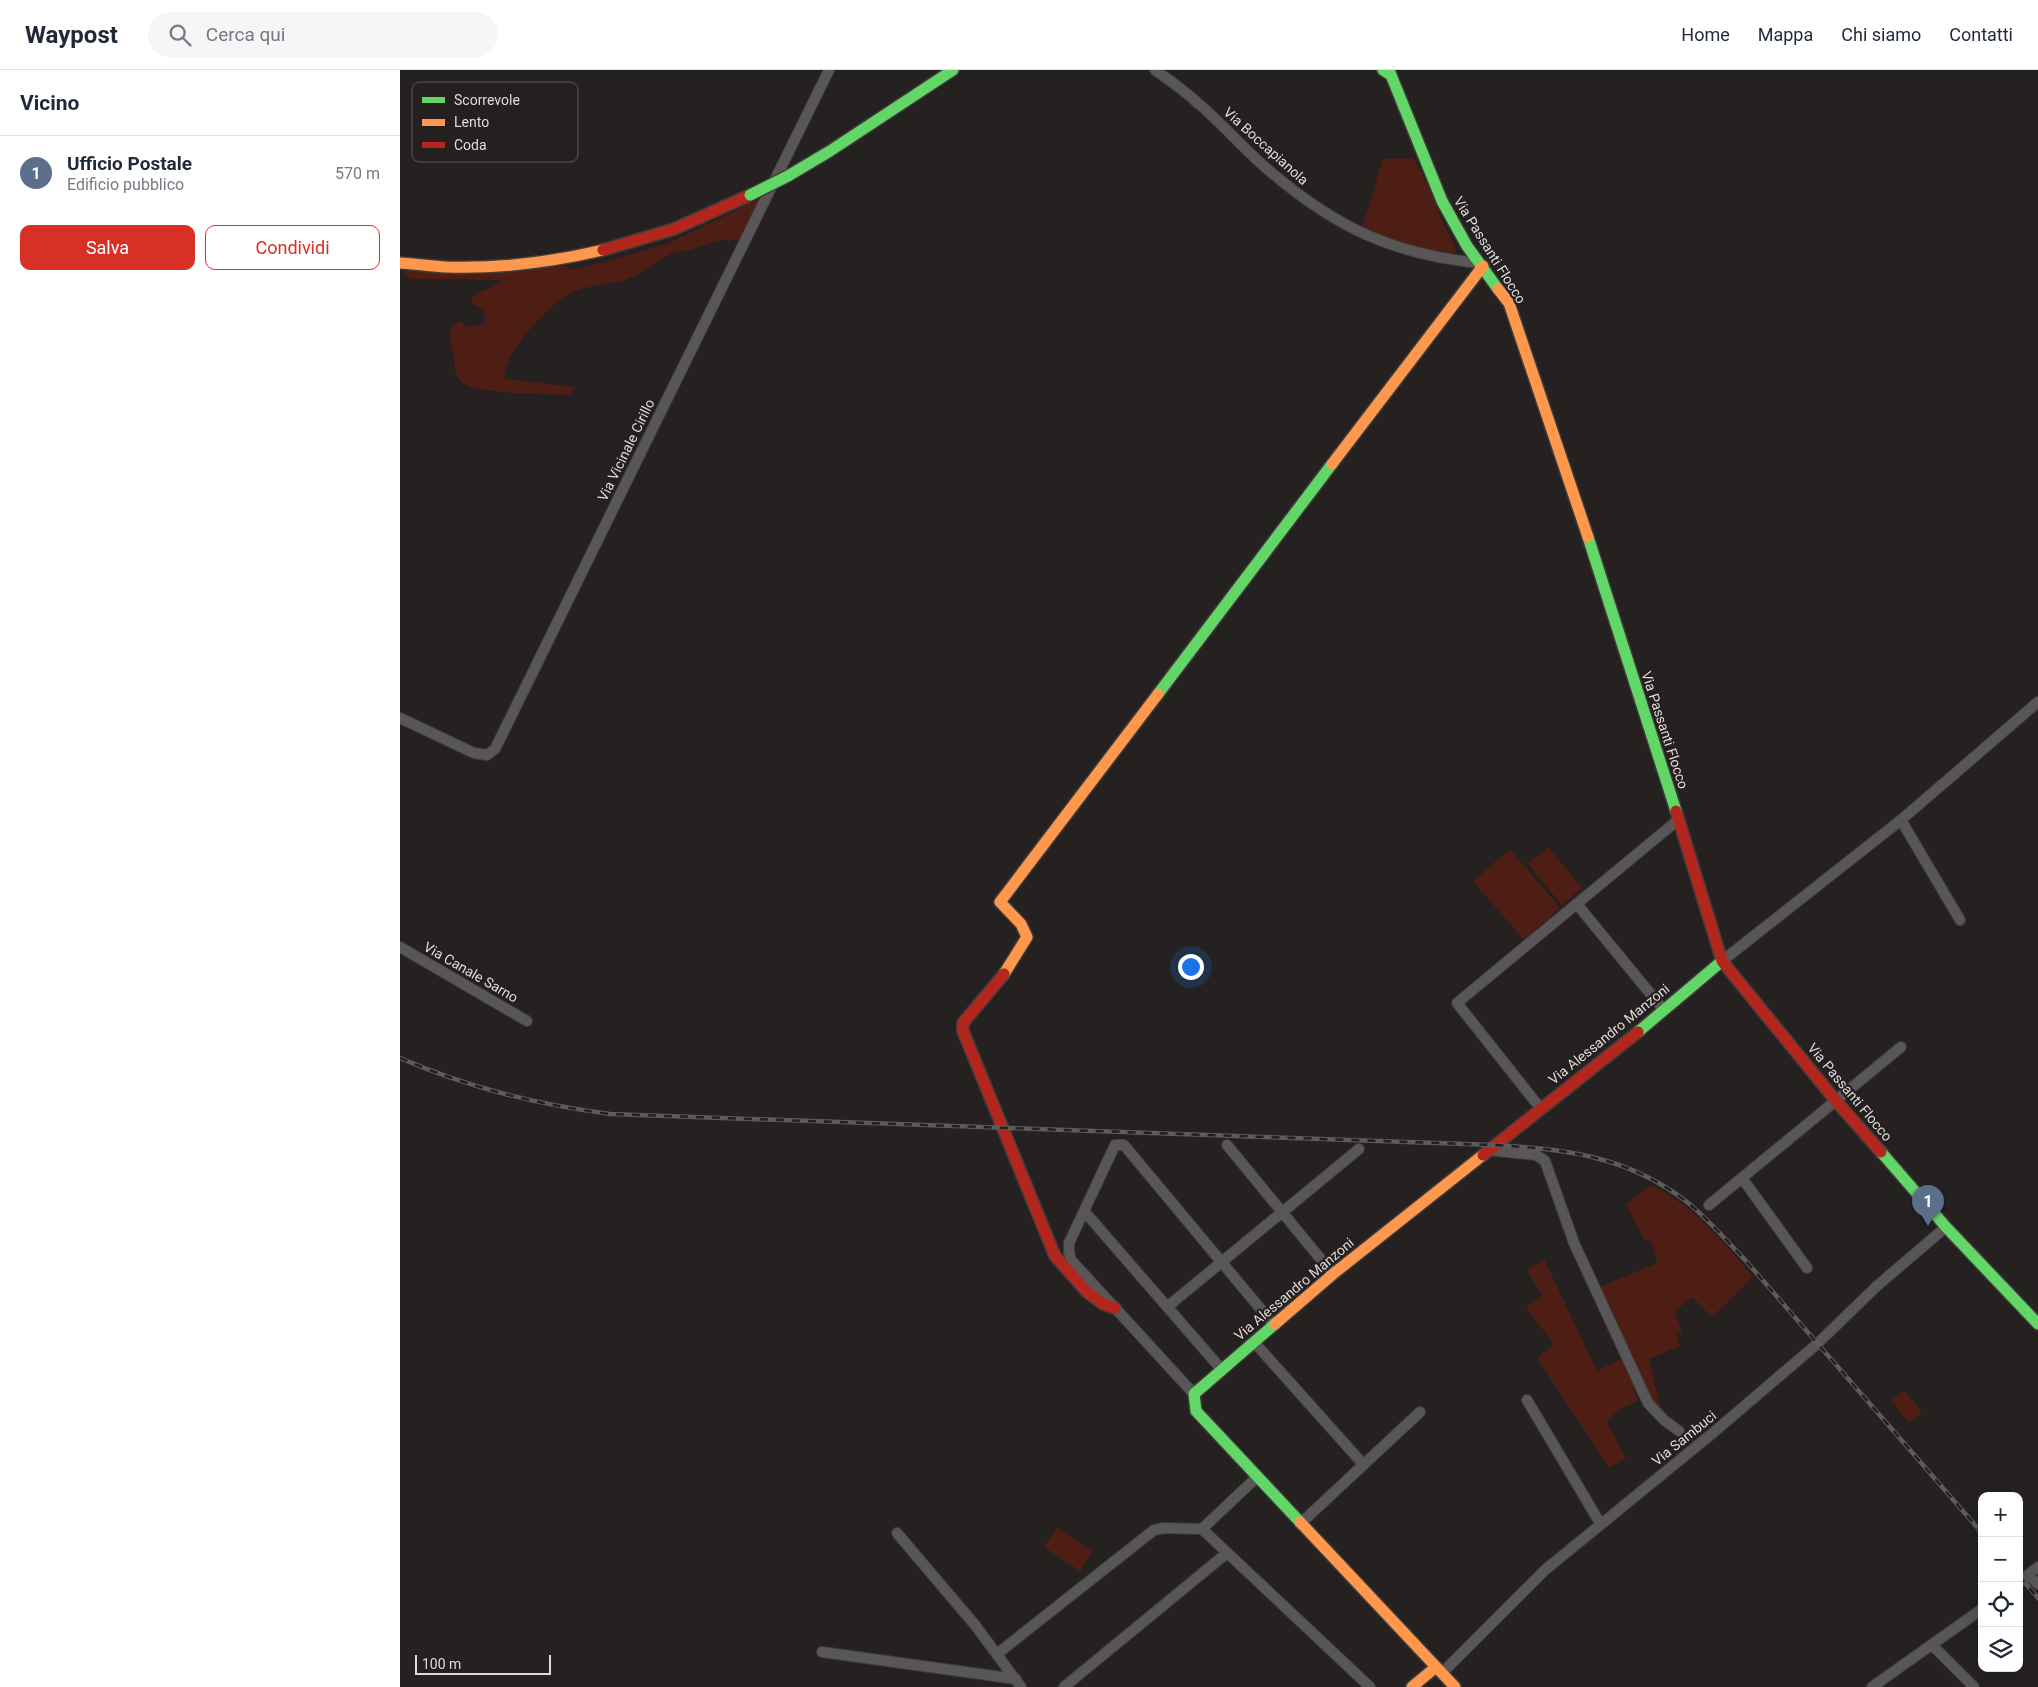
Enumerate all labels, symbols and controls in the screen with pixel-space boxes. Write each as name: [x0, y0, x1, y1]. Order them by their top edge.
search box: [148, 12, 498, 57]
text: Waypost: [25, 21, 118, 49]
icon: search: [166, 21, 194, 49]
text: Cerca qui: [206, 23, 285, 46]
text: Home: [1681, 24, 1730, 45]
text: Mappa: [1758, 24, 1813, 45]
text: Chi siamo: [1841, 24, 1921, 45]
text: Contatti: [1949, 24, 2013, 45]
legend: [412, 82, 578, 162]
text: Vicino: [20, 91, 79, 115]
text: Scorrevole: [454, 92, 520, 108]
street label: Via Boccapianola: [1221, 104, 1311, 188]
text: Lento: [454, 114, 489, 130]
text: Coda: [454, 137, 487, 153]
text: Ufficio Postale: [67, 152, 192, 175]
text: 1: [31, 164, 41, 183]
text: 570 m: [335, 164, 380, 183]
text: Edificio pubblico: [67, 175, 184, 194]
street label: Via Passanti Flocco: [1451, 194, 1529, 306]
button: Salva: [20, 225, 195, 270]
button: Condividi: [205, 225, 380, 270]
street label: Via Vicinale Cirillo: [594, 396, 658, 504]
street label: Via Passanti Flocco: [1638, 669, 1692, 791]
street label: Via Canale Sarno: [421, 939, 521, 1005]
your location: [1178, 954, 1204, 980]
street label: Via Alessandro Manzoni: [1545, 980, 1673, 1088]
street label: Via Passanti Flocco: [1804, 1040, 1896, 1144]
pin: 1: [1912, 1185, 1944, 1226]
street label: Via Alessandro Manzoni: [1231, 1234, 1357, 1344]
street label: Via Sambuci: [1649, 1407, 1719, 1469]
map controls: [1978, 1492, 2023, 1672]
button: +: [1978, 1492, 2023, 1537]
button: −: [1978, 1537, 2023, 1582]
button: locate: [1978, 1582, 2023, 1627]
button: layers: [1978, 1627, 2023, 1672]
scale bar: [415, 1652, 551, 1675]
text: 100 m: [422, 1656, 461, 1672]

